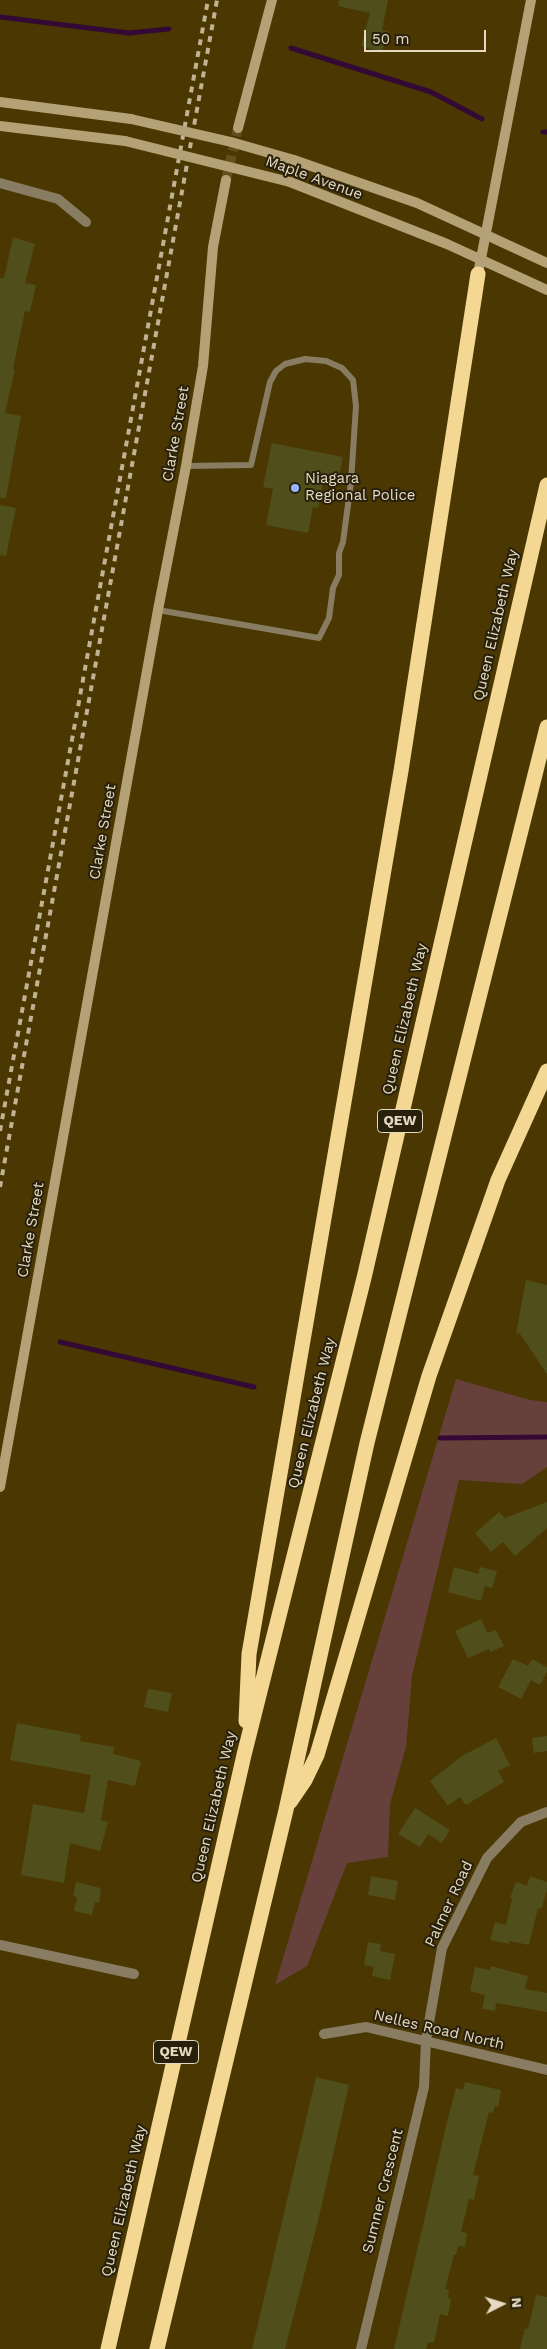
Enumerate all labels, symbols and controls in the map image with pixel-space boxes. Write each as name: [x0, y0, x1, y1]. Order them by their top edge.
scale bar: [367, 20, 490, 52]
text: 50 m: [372, 30, 409, 48]
street label: Maple Avenue: [263, 152, 365, 204]
street label: Clarke Street: [159, 385, 193, 483]
place label: Niagara Regional Police: [305, 470, 415, 505]
marker: Niagara Regional Police: [289, 482, 301, 494]
street label: Queen Elizabeth Way: [470, 547, 522, 703]
street label: Clarke Street: [86, 783, 120, 881]
street label: Queen Elizabeth Way: [379, 941, 431, 1097]
road number: QEW: [378, 1110, 422, 1132]
street label: Clarke Street: [14, 1181, 48, 1279]
street label: Queen Elizabeth Way: [285, 1336, 339, 1490]
street label: Queen Elizabeth Way: [188, 1729, 240, 1885]
street label: Palmer Road: [421, 1858, 477, 1950]
street label: Nelles Road North: [372, 2006, 506, 2054]
road number: QEW: [154, 2040, 198, 2064]
street label: Queen Elizabeth Way: [98, 2123, 150, 2279]
street label: Sumner Crescent: [359, 2127, 407, 2255]
north arrow: [477, 2279, 527, 2329]
text: N: [509, 2297, 525, 2309]

